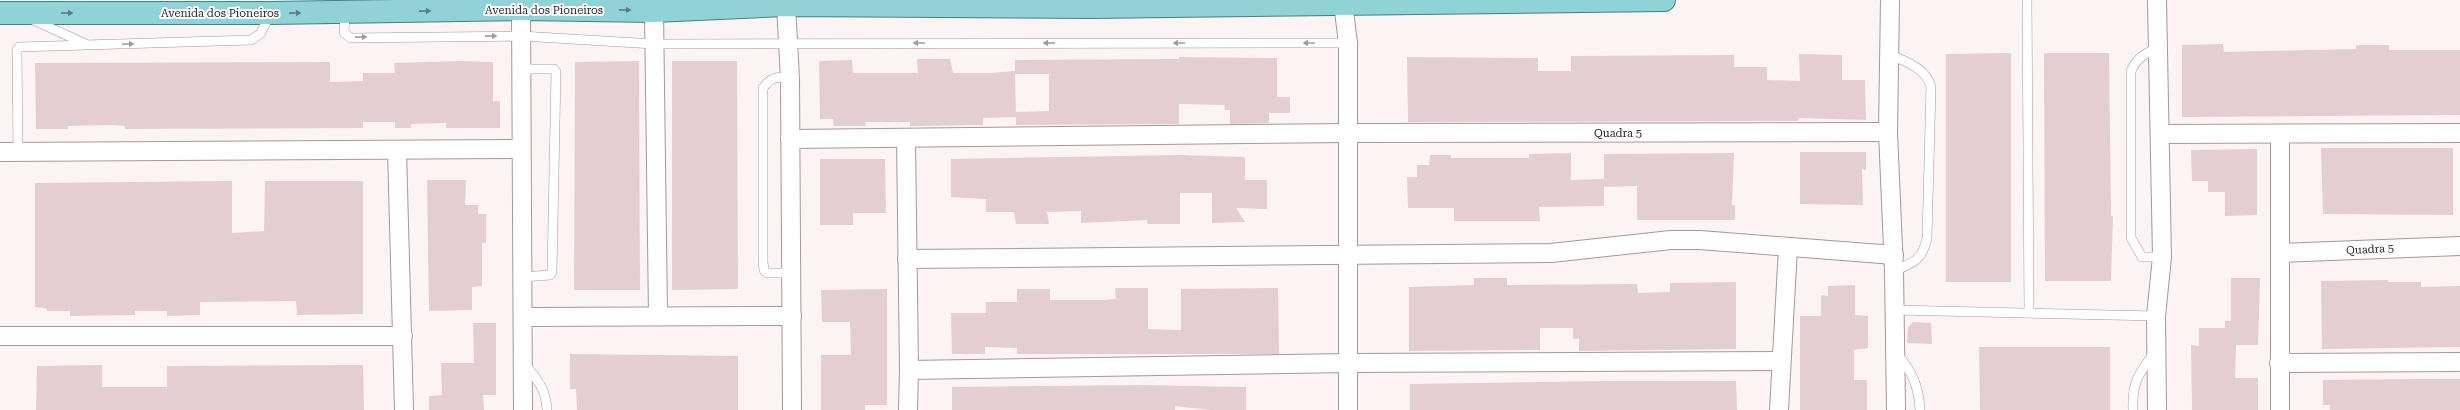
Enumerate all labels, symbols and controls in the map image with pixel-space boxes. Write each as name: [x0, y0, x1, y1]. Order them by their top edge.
street label: Avenida dos Pioneiros: [485, 4, 603, 17]
street label: Avenida dos Pioneiros: [161, 7, 279, 20]
one-way arrow: [619, 7, 631, 14]
one-way arrow: [419, 8, 432, 14]
one-way arrow: [61, 10, 74, 16]
one-way arrow: [289, 10, 302, 16]
one-way arrow: [485, 33, 498, 39]
one-way arrow: [355, 34, 367, 41]
one-way arrow: [912, 40, 925, 46]
one-way arrow: [1042, 40, 1055, 46]
one-way arrow: [1172, 40, 1185, 46]
one-way arrow: [1302, 40, 1315, 46]
one-way arrow: [122, 41, 135, 47]
street label: Quadra 5: [1594, 127, 1642, 140]
street label: Quadra 5: [2346, 242, 2394, 257]

